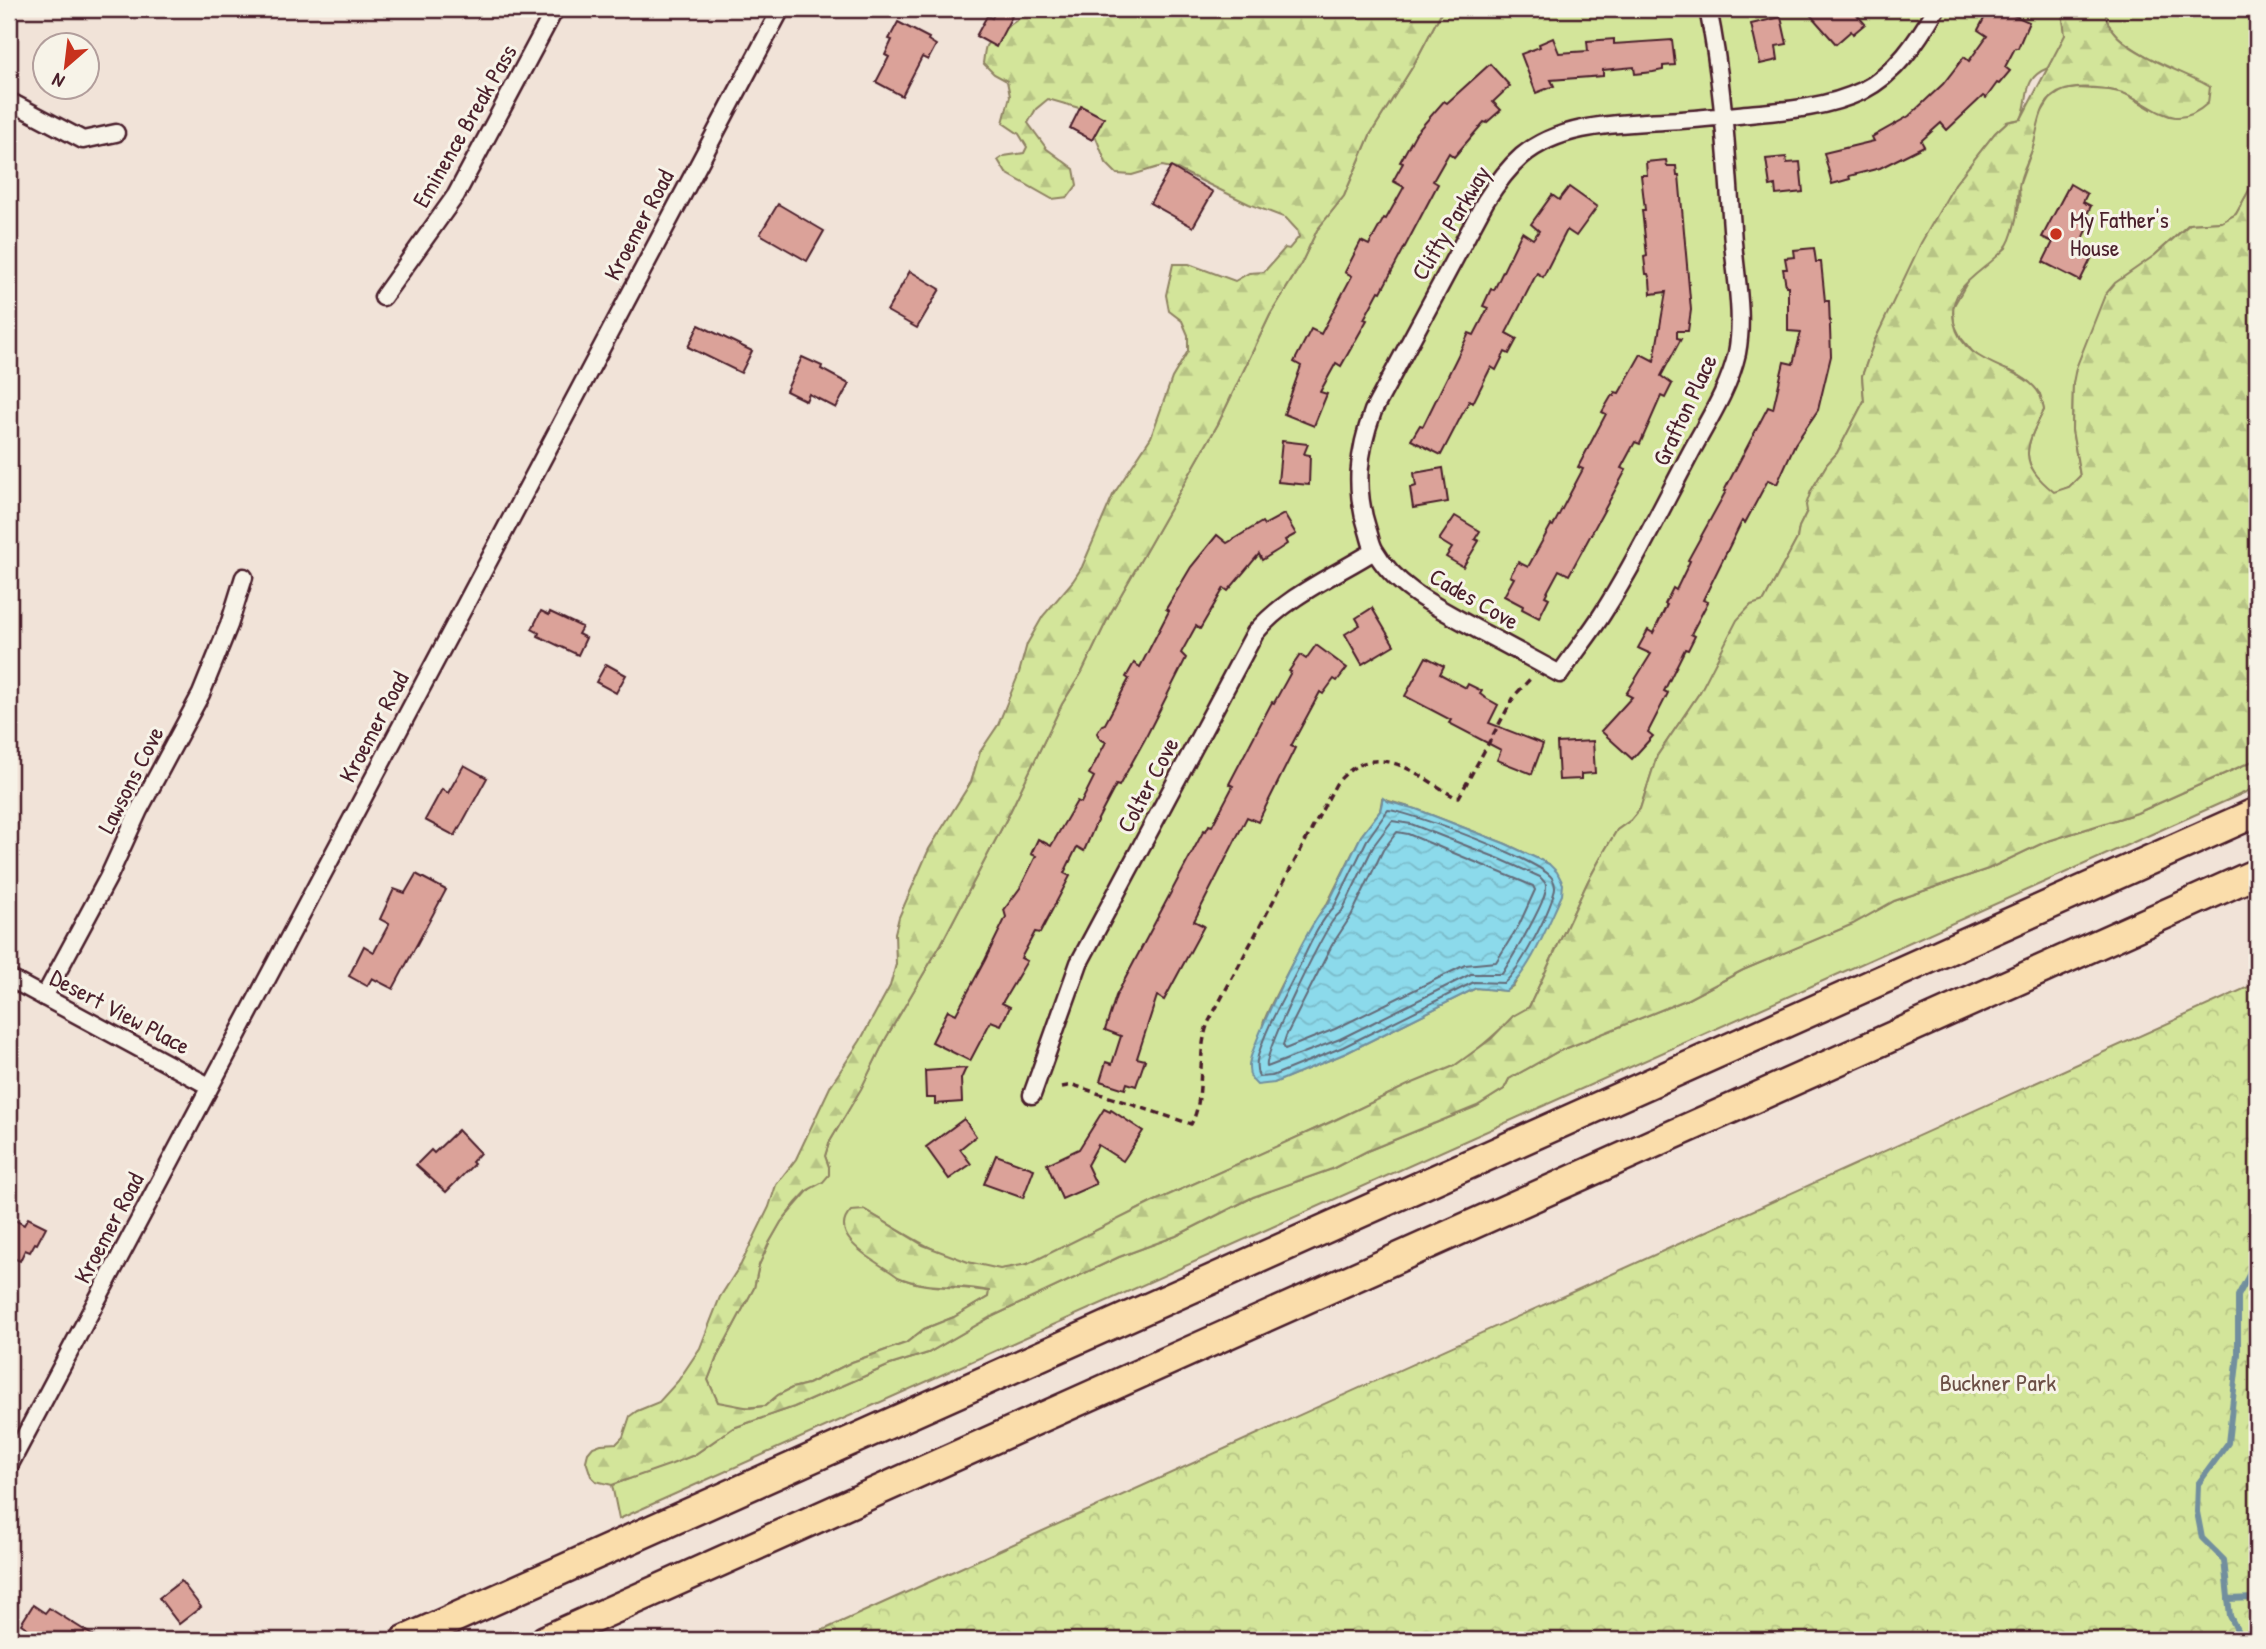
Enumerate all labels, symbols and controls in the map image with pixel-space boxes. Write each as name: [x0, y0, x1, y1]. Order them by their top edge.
north arrow: [32, 32, 102, 102]
street label: Eminence Break Pass: [404, 38, 524, 213]
text: N: [47, 67, 69, 95]
street label: Clifty Parkway: [1403, 159, 1497, 286]
street label: Kroemer Road: [596, 164, 681, 285]
place label: My Father's House: [2070, 203, 2169, 263]
marker: My Father's House: [2048, 226, 2064, 242]
street label: Grafton Place: [1644, 348, 1724, 470]
street label: Cades Cove: [1424, 560, 1525, 637]
street label: Kroemer Road: [331, 666, 416, 787]
street label: Lawsons Cove: [90, 720, 171, 838]
street label: Colter Cove: [1109, 731, 1186, 838]
street label: Desert View Place: [45, 961, 196, 1062]
street label: Kroemer Road: [66, 1167, 151, 1288]
park label: Buckner Park: [1940, 1366, 2056, 1398]

